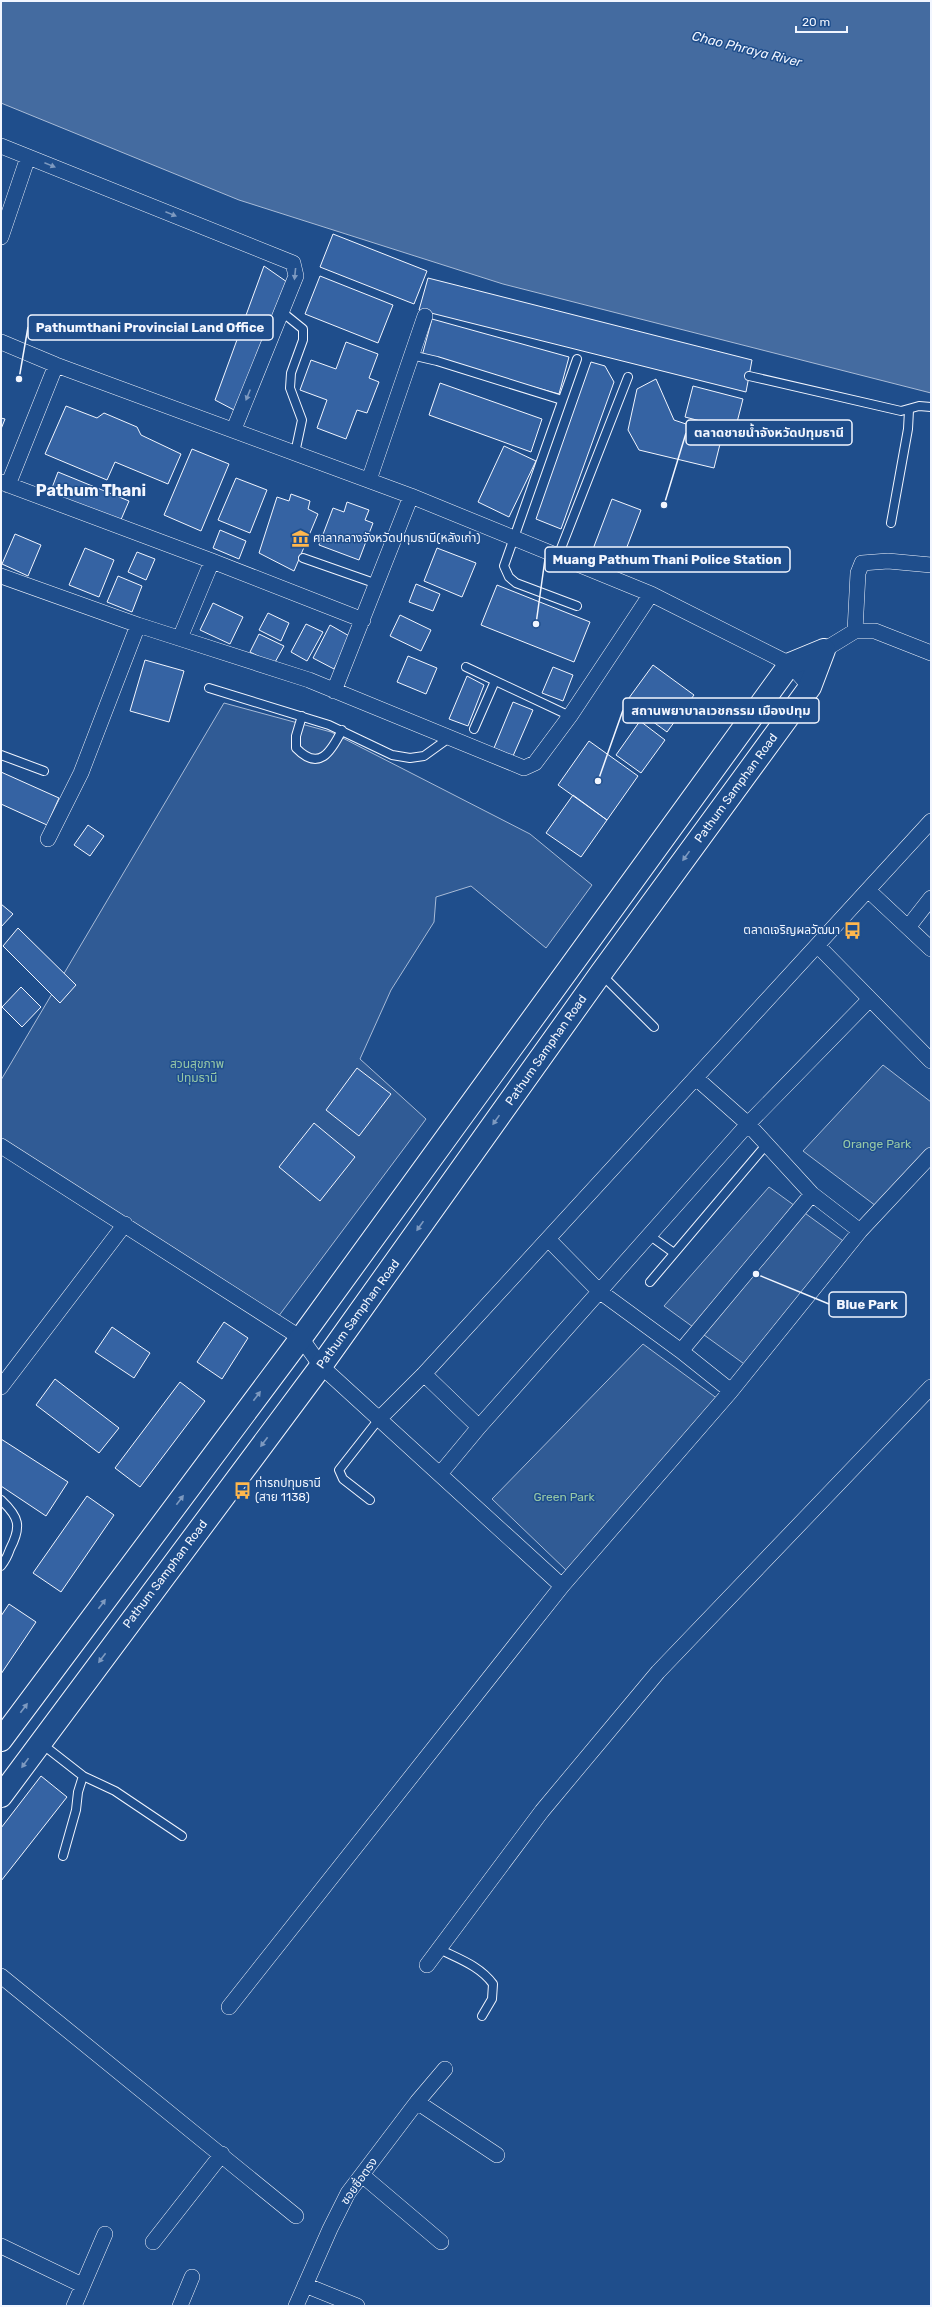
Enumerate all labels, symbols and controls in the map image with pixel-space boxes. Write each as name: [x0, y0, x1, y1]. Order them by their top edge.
scale bar: [796, 8, 847, 34]
text: 20 m: [802, 15, 830, 29]
water label: Chao Phraya River: [691, 28, 804, 70]
one-way arrow: [45, 163, 57, 169]
one-way arrow: [166, 211, 178, 217]
one-way arrow: [291, 268, 298, 281]
callout: Pathumthani Provincial Land Office: [28, 315, 273, 340]
text: Pathumthani Provincial Land Office: [36, 320, 265, 335]
one-way arrow: [245, 390, 251, 401]
callout: ตลาดชายน้ำจังหวัดปทุมธานี: [686, 420, 852, 445]
text: ตลาดชายน้ำจังหวัดปทุมธานี: [694, 423, 844, 440]
district label: Pathum Thani: [36, 481, 146, 500]
museum icon: ศาลากลางจังหวัดปทุมธานี(หลังเก่า): [290, 528, 310, 548]
place label: ศาลากลางจังหวัดปทุมธานี(หลังเก่า): [313, 531, 480, 545]
callout: Muang Pathum Thani Police Station: [545, 547, 790, 572]
text: Muang Pathum Thani Police Station: [552, 552, 782, 567]
callout: สถานพยาบาลเวชกรรม เมืองปทุม: [623, 698, 819, 723]
text: สถานพยาบาลเวชกรรม เมืองปทุม: [631, 703, 811, 718]
street label: Pathum Samphan Road: [692, 731, 780, 845]
one-way arrow: [682, 851, 690, 861]
bus stop icon: ตลาดเจริญผลวัฒนา: [843, 920, 863, 940]
place label: ตลาดเจริญผลวัฒนา: [743, 923, 840, 937]
street label: Pathum Samphan Road: [503, 992, 589, 1108]
park label: สวนสุขภาพ ปทุมธานี: [170, 1057, 224, 1085]
one-way arrow: [492, 1115, 500, 1126]
park label: Orange Park: [843, 1137, 912, 1151]
one-way arrow: [416, 1221, 424, 1232]
street label: Pathum Samphan Road: [314, 1257, 402, 1371]
callout: Blue Park: [829, 1292, 906, 1317]
text: Blue Park: [836, 1297, 898, 1312]
one-way arrow: [253, 1390, 262, 1401]
one-way arrow: [260, 1437, 268, 1448]
place label: ท่ารถปทุมธานี (สาย 1138): [255, 1476, 321, 1504]
bus stop icon: ท่ารถปทุมธานี (สาย 1138): [232, 1480, 252, 1500]
park label: Green Park: [533, 1490, 595, 1504]
one-way arrow: [176, 1495, 184, 1505]
street label: Pathum Samphan Road: [120, 1517, 210, 1631]
one-way arrow: [98, 1599, 106, 1610]
one-way arrow: [98, 1653, 107, 1664]
one-way arrow: [20, 1703, 28, 1714]
one-way arrow: [21, 1757, 29, 1768]
street label: ซอยซื่อตรง: [336, 2154, 380, 2207]

